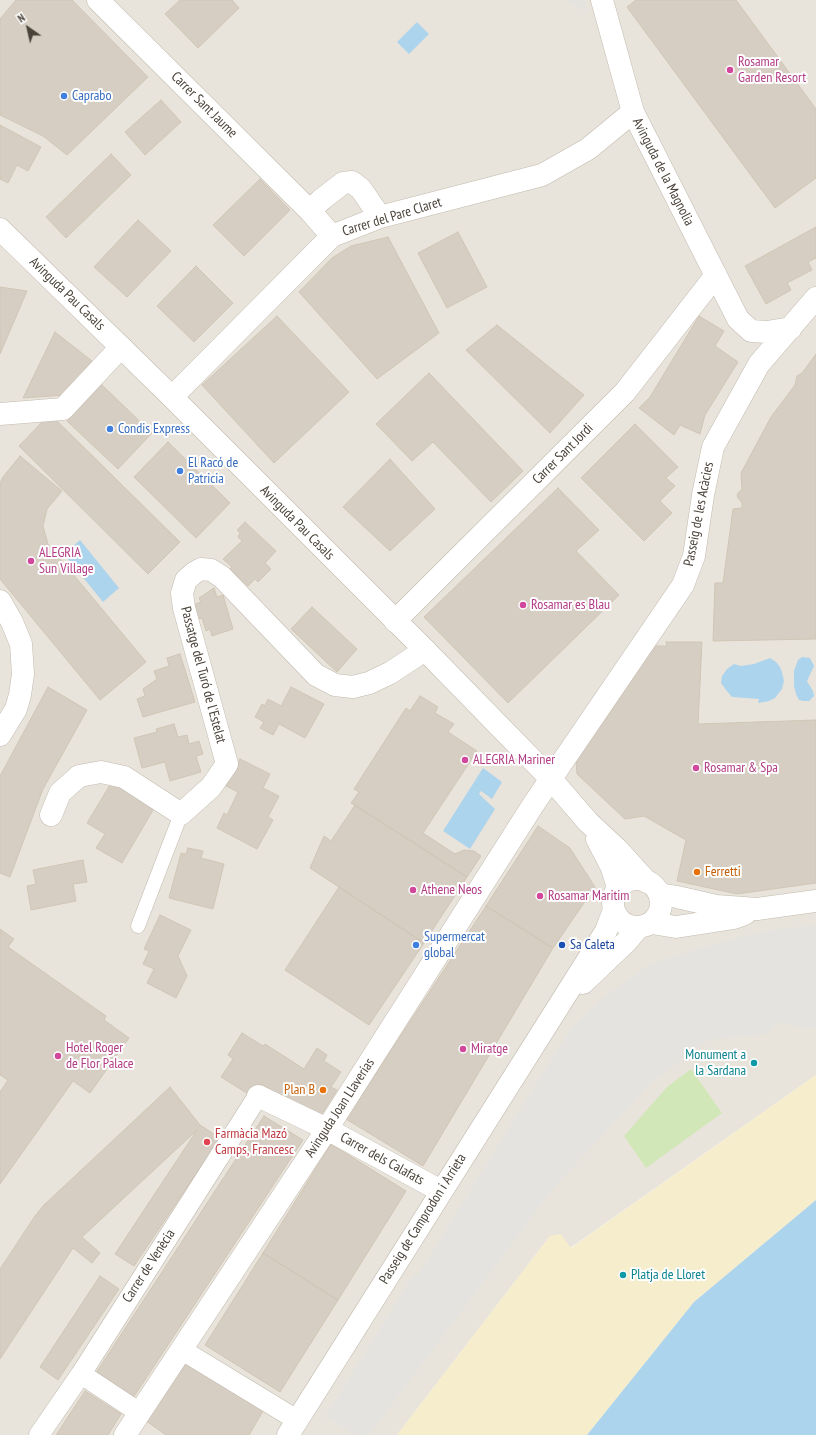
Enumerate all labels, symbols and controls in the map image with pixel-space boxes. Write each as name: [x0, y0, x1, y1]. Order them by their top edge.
north arrow: [8, 8, 48, 48]
text: N: [15, 11, 28, 26]
place label: Rosamar Garden Resort: [738, 54, 806, 86]
marker: Rosamar Garden Resort: [725, 65, 735, 75]
street label: Carrer Sant Jaume: [167, 68, 241, 142]
place label: Caprabo: [72, 88, 111, 104]
marker: Caprabo: [59, 91, 69, 101]
street label: Avinguda de la Magnolia: [629, 115, 697, 229]
street label: Carrer del Pare Claret: [340, 194, 444, 240]
street label: Avinguda Pau Casals: [26, 254, 108, 334]
street label: Carrer Sant Jordi: [529, 420, 597, 488]
place label: Condis Express: [118, 421, 190, 437]
marker: Condis Express: [105, 424, 115, 434]
place label: El Racó de Patricia: [188, 455, 238, 488]
street label: Passeig de les Acàcies: [681, 460, 717, 568]
marker: El Racó de Patricia: [175, 466, 185, 476]
street label: Avinguda Pau Casals: [256, 482, 338, 564]
place label: ALEGRIA Sun Village: [39, 545, 94, 578]
marker: ALEGRIA Sun Village: [26, 556, 36, 566]
place label: Rosamar es Blau: [531, 597, 610, 613]
marker: Rosamar es Blau: [518, 600, 528, 610]
street label: Passatge del Turó de l'Estelat: [177, 605, 229, 745]
place label: ALEGRIA Mariner: [473, 752, 555, 768]
marker: ALEGRIA Mariner: [460, 755, 470, 765]
place label: Rosamar & Spa: [704, 760, 778, 776]
marker: Rosamar & Spa: [691, 763, 701, 773]
place label: Ferretti: [705, 864, 741, 880]
marker: Ferretti: [692, 867, 702, 877]
place label: Athene Neos: [421, 882, 482, 898]
marker: Athene Neos: [408, 885, 418, 895]
place label: Rosamar Maritim: [548, 888, 629, 904]
marker: Rosamar Maritim: [535, 891, 545, 901]
place label: Supermercat global: [424, 929, 485, 962]
place label: Sa Caleta: [570, 937, 615, 953]
marker: Supermercat global: [411, 940, 421, 950]
marker: Sa Caleta: [557, 940, 567, 950]
place label: Hotel Roger de Flor Palace: [66, 1040, 134, 1072]
place label: Miratge: [471, 1041, 508, 1057]
marker: Miratge: [458, 1044, 468, 1054]
place label: Monument a la Sardana: [685, 1047, 746, 1080]
marker: Hotel Roger de Flor Palace: [53, 1051, 63, 1061]
street label: Avinguda Joan Llaverias: [302, 1055, 378, 1161]
marker: Monument a la Sardana: [749, 1058, 759, 1068]
place label: Plan B: [284, 1082, 315, 1098]
marker: Plan B: [318, 1085, 328, 1095]
place label: Farmàcia Mazó Camps, Francesc: [215, 1126, 294, 1158]
street label: Carrer dels Calafats: [337, 1129, 427, 1189]
marker: Farmàcia Mazó Camps, Francesc: [202, 1137, 212, 1147]
street label: Passeig de Camprodon i Arrieta: [376, 1151, 470, 1287]
street label: Carrer de Venècia: [119, 1226, 179, 1306]
place label: Platja de Lloret: [631, 1267, 705, 1283]
marker: Platja de Lloret: [618, 1270, 628, 1280]

